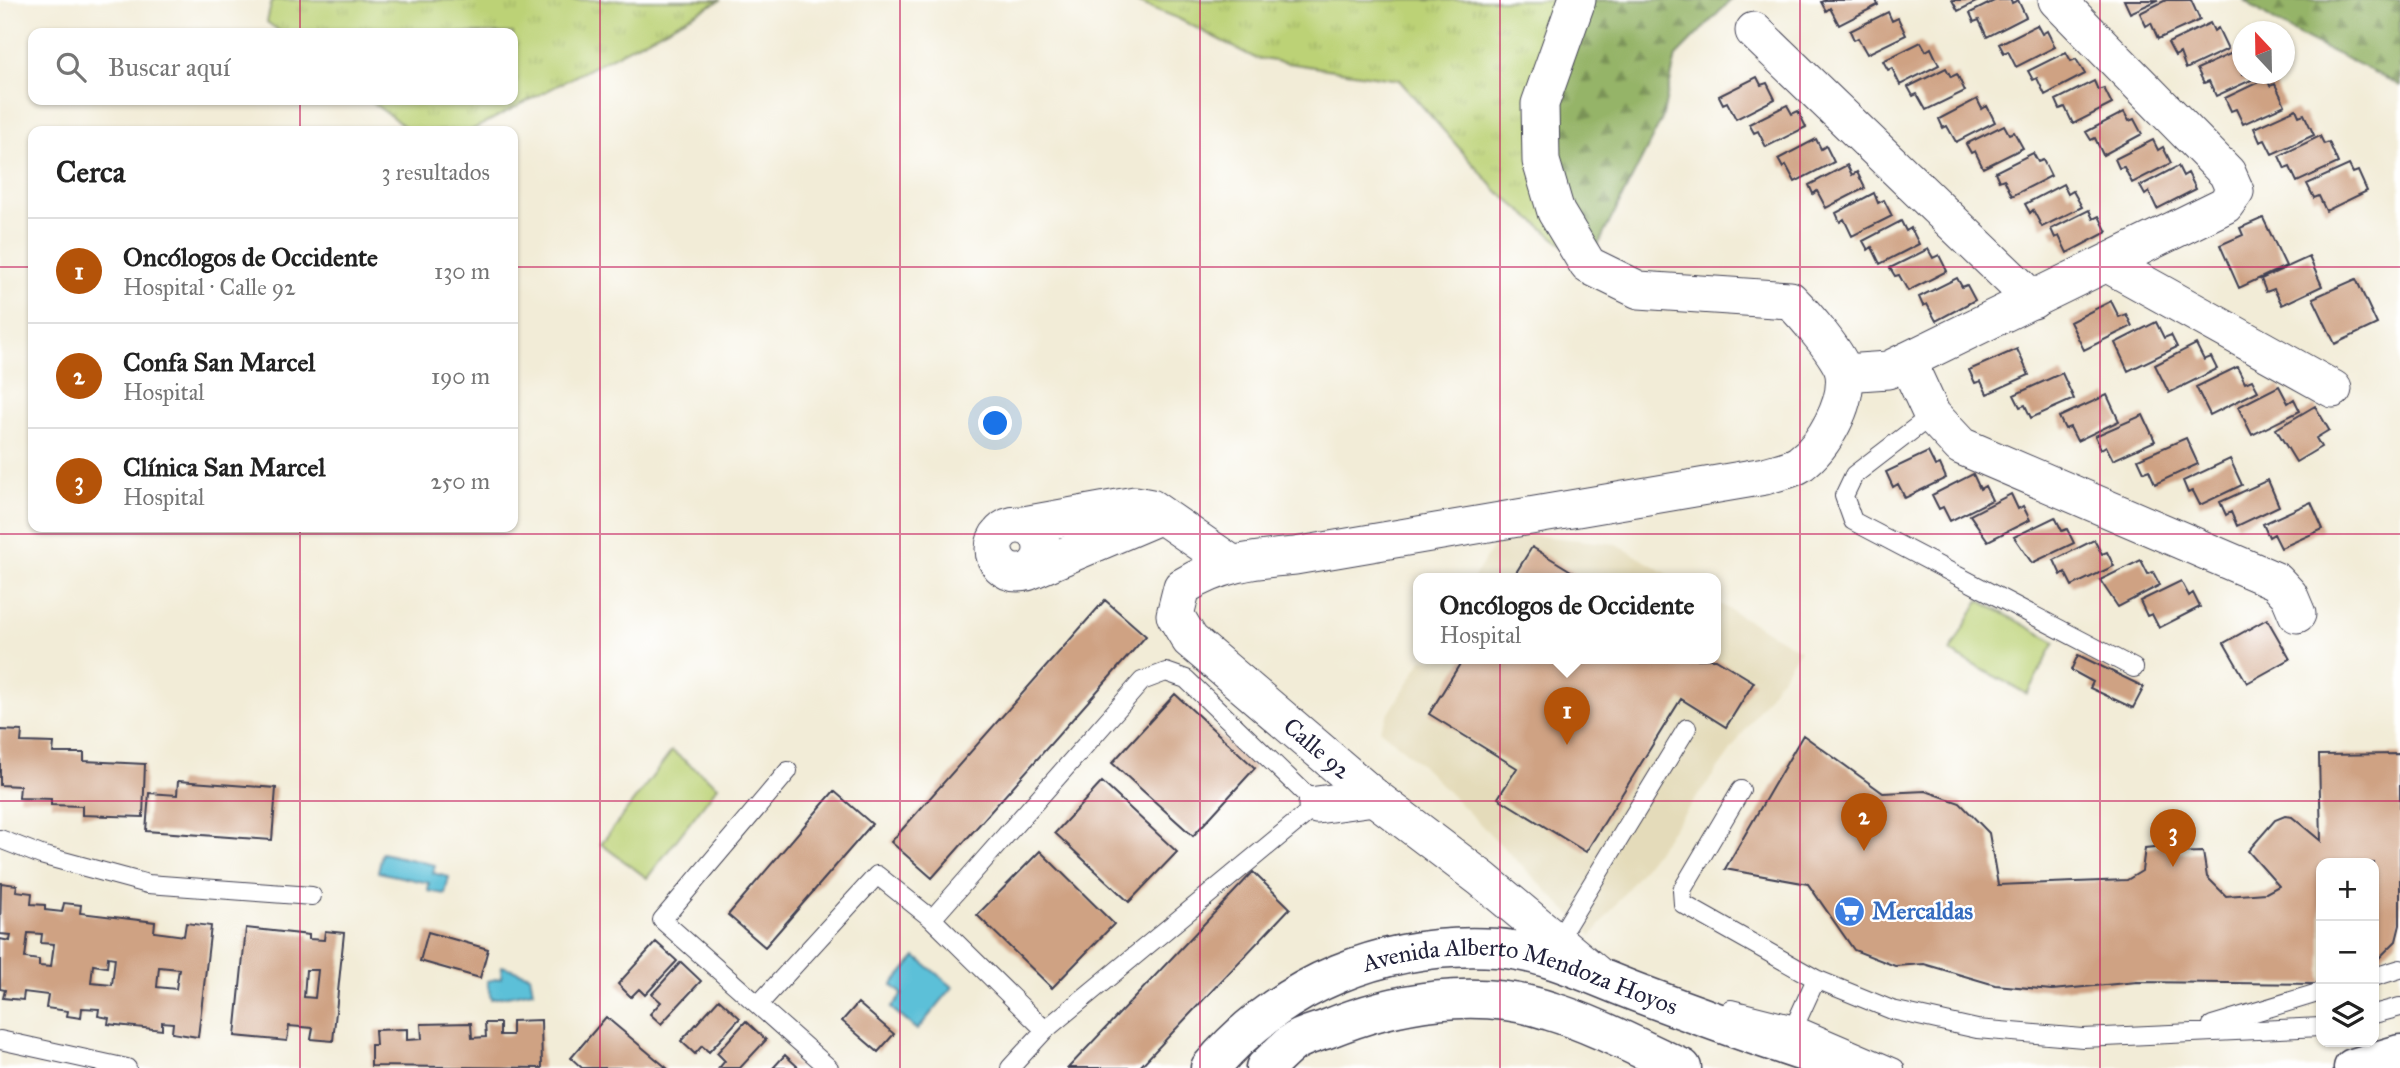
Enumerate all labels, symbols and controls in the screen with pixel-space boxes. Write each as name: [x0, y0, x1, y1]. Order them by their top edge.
north arrow: [2232, 21, 2295, 84]
search box: [28, 28, 518, 105]
icon: search: [52, 48, 90, 86]
text: Buscar aquí: [108, 51, 230, 83]
text: Cerca: [56, 154, 125, 190]
text: 3 resultados: [381, 158, 490, 186]
text: Oncólogos de Occidente: [123, 241, 378, 273]
text: 1: [74, 257, 84, 285]
text: 130 m: [434, 257, 490, 285]
text: Hospital · Calle 92: [123, 273, 295, 301]
text: Confa San Marcel: [123, 346, 315, 378]
text: 2: [73, 362, 85, 390]
text: 190 m: [431, 362, 490, 390]
text: Hospital: [123, 378, 205, 406]
your location: [978, 406, 1012, 440]
text: Clínica San Marcel: [123, 451, 325, 483]
text: 3: [74, 467, 84, 495]
text: 250 m: [430, 467, 490, 495]
text: Hospital: [123, 483, 205, 511]
popup: [1413, 573, 1721, 664]
text: Oncólogos de Occidente: [1440, 589, 1694, 621]
text: Hospital: [1440, 621, 1521, 649]
pin: 1: [1544, 687, 1590, 745]
street label: Calle 92: [1277, 711, 1357, 786]
pin: 2: [1841, 793, 1887, 851]
pin: 3: [2150, 809, 2196, 867]
map controls: [2316, 858, 2379, 1047]
button: +: [2316, 858, 2379, 921]
supermarket icon: Mercaldas: [1832, 894, 1866, 928]
place label: Mercaldas: [1872, 896, 1973, 926]
button: −: [2316, 921, 2379, 984]
street label: Avenida Alberto Mendoza Hoyos: [1358, 932, 1682, 1022]
button: layers: [2316, 984, 2379, 1047]

